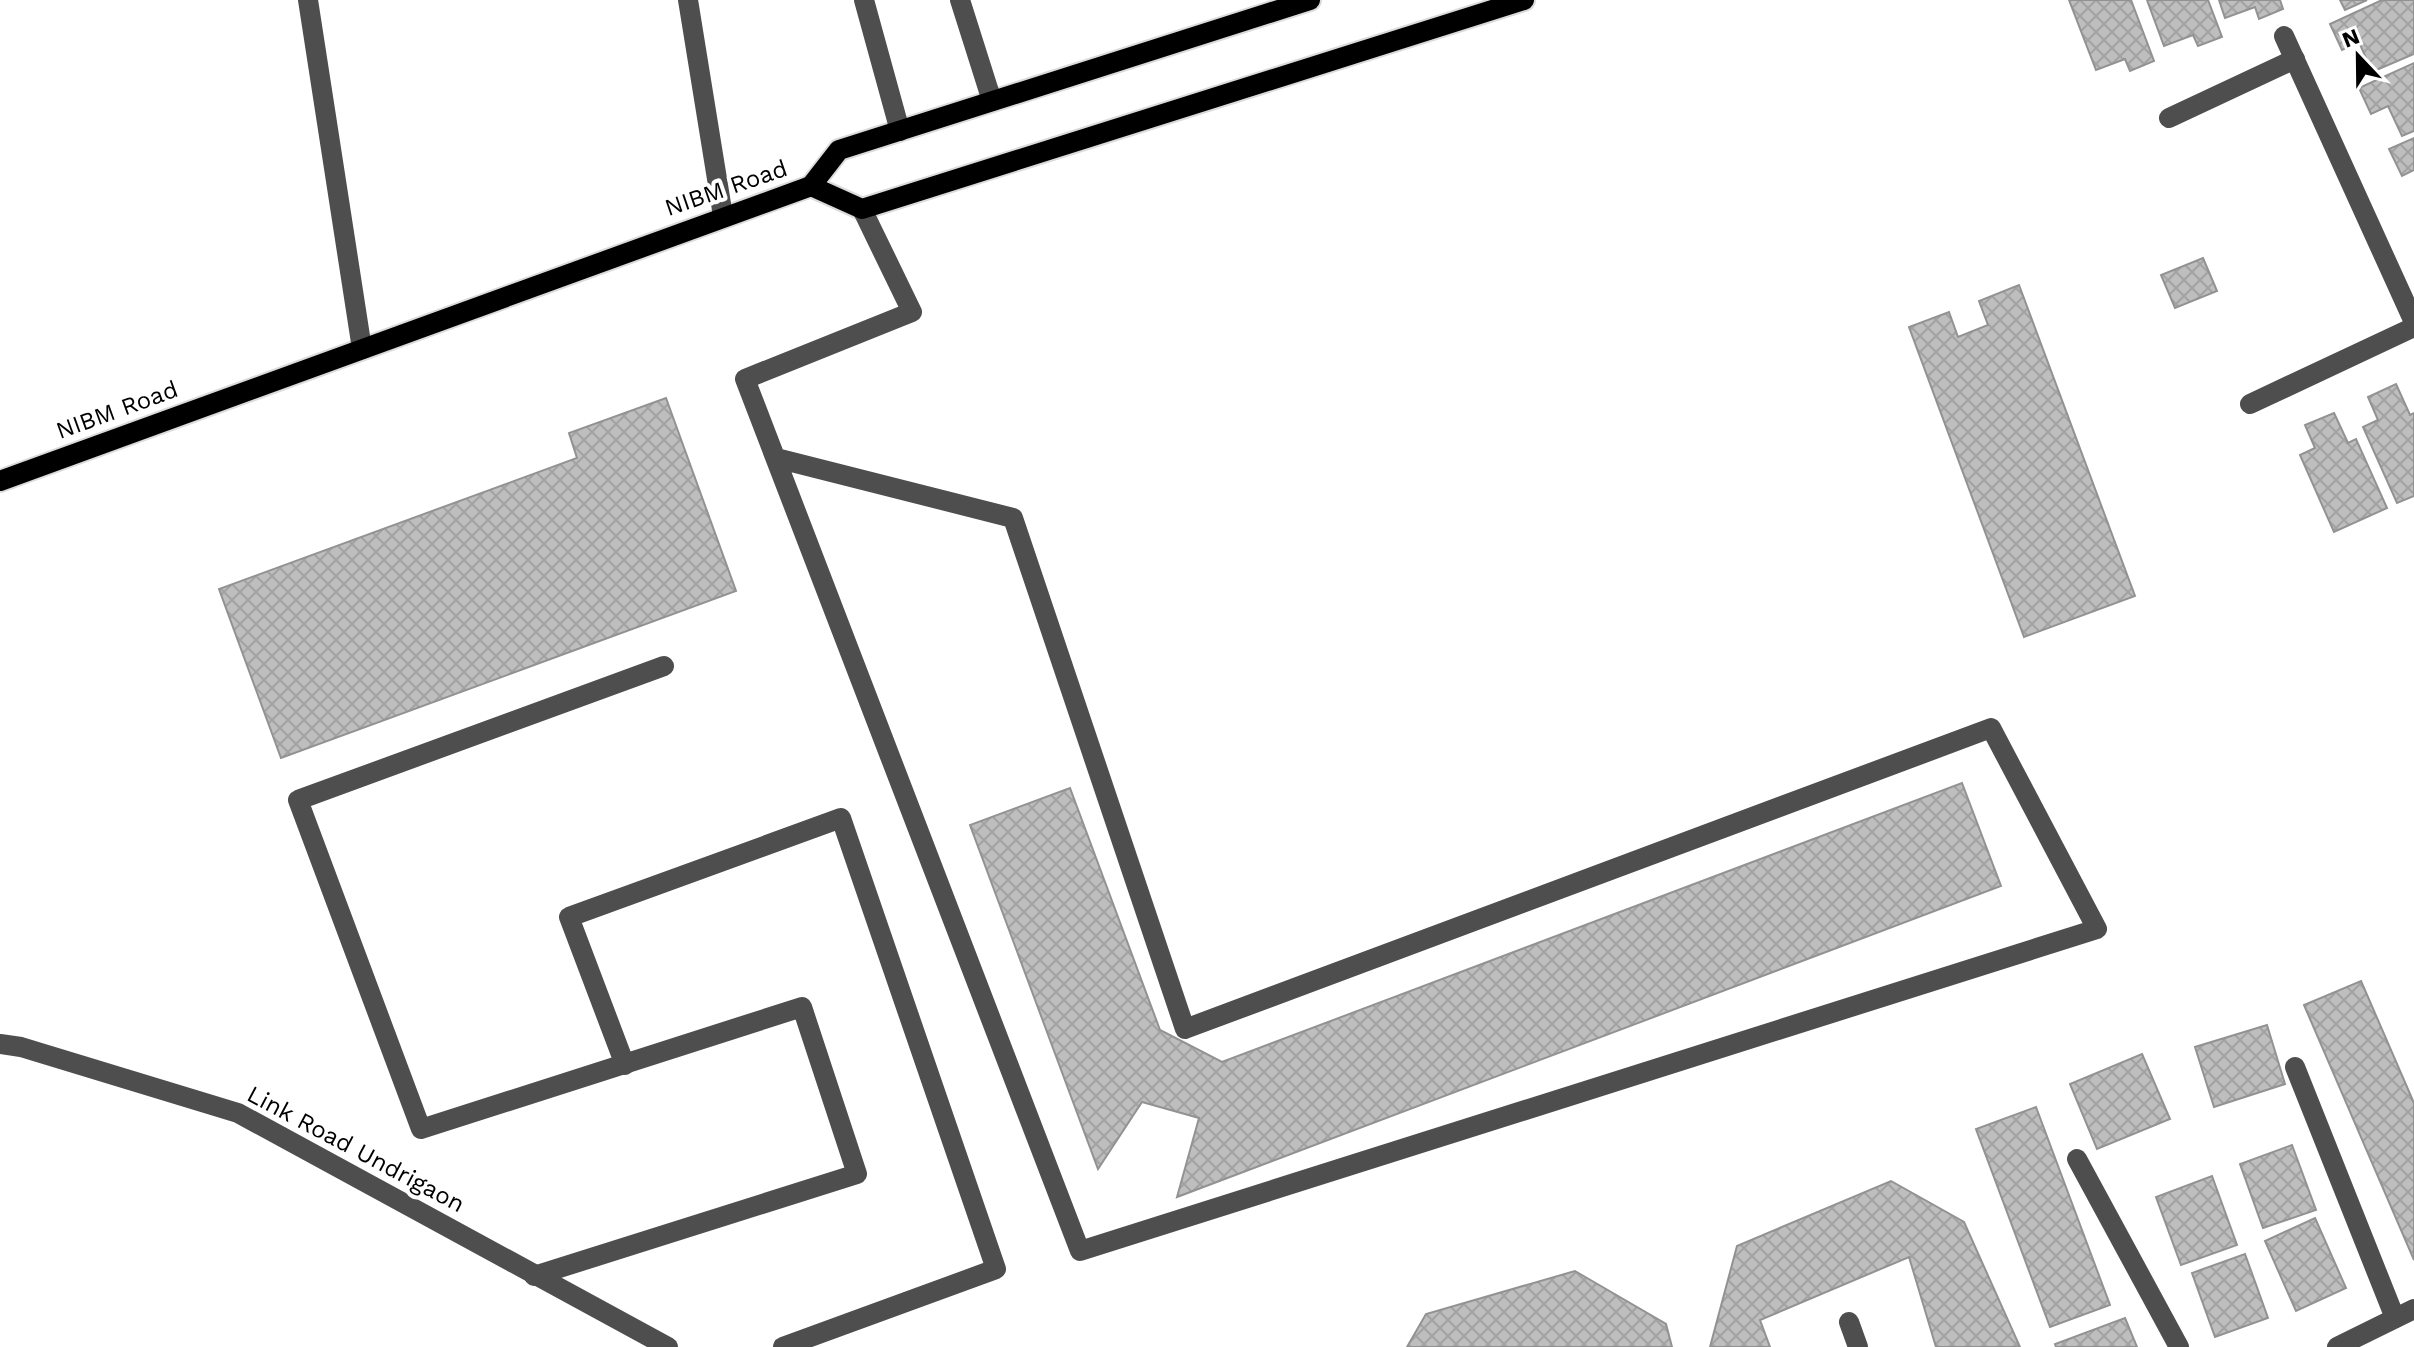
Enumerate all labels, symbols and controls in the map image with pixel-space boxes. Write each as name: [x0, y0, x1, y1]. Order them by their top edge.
north arrow: [2318, 16, 2398, 96]
text: N: [2338, 23, 2363, 53]
street label: NIBM Road: [661, 154, 791, 222]
street label: NIBM Road: [52, 375, 182, 445]
street label: Link Road Undrigaon: [243, 1080, 469, 1218]

